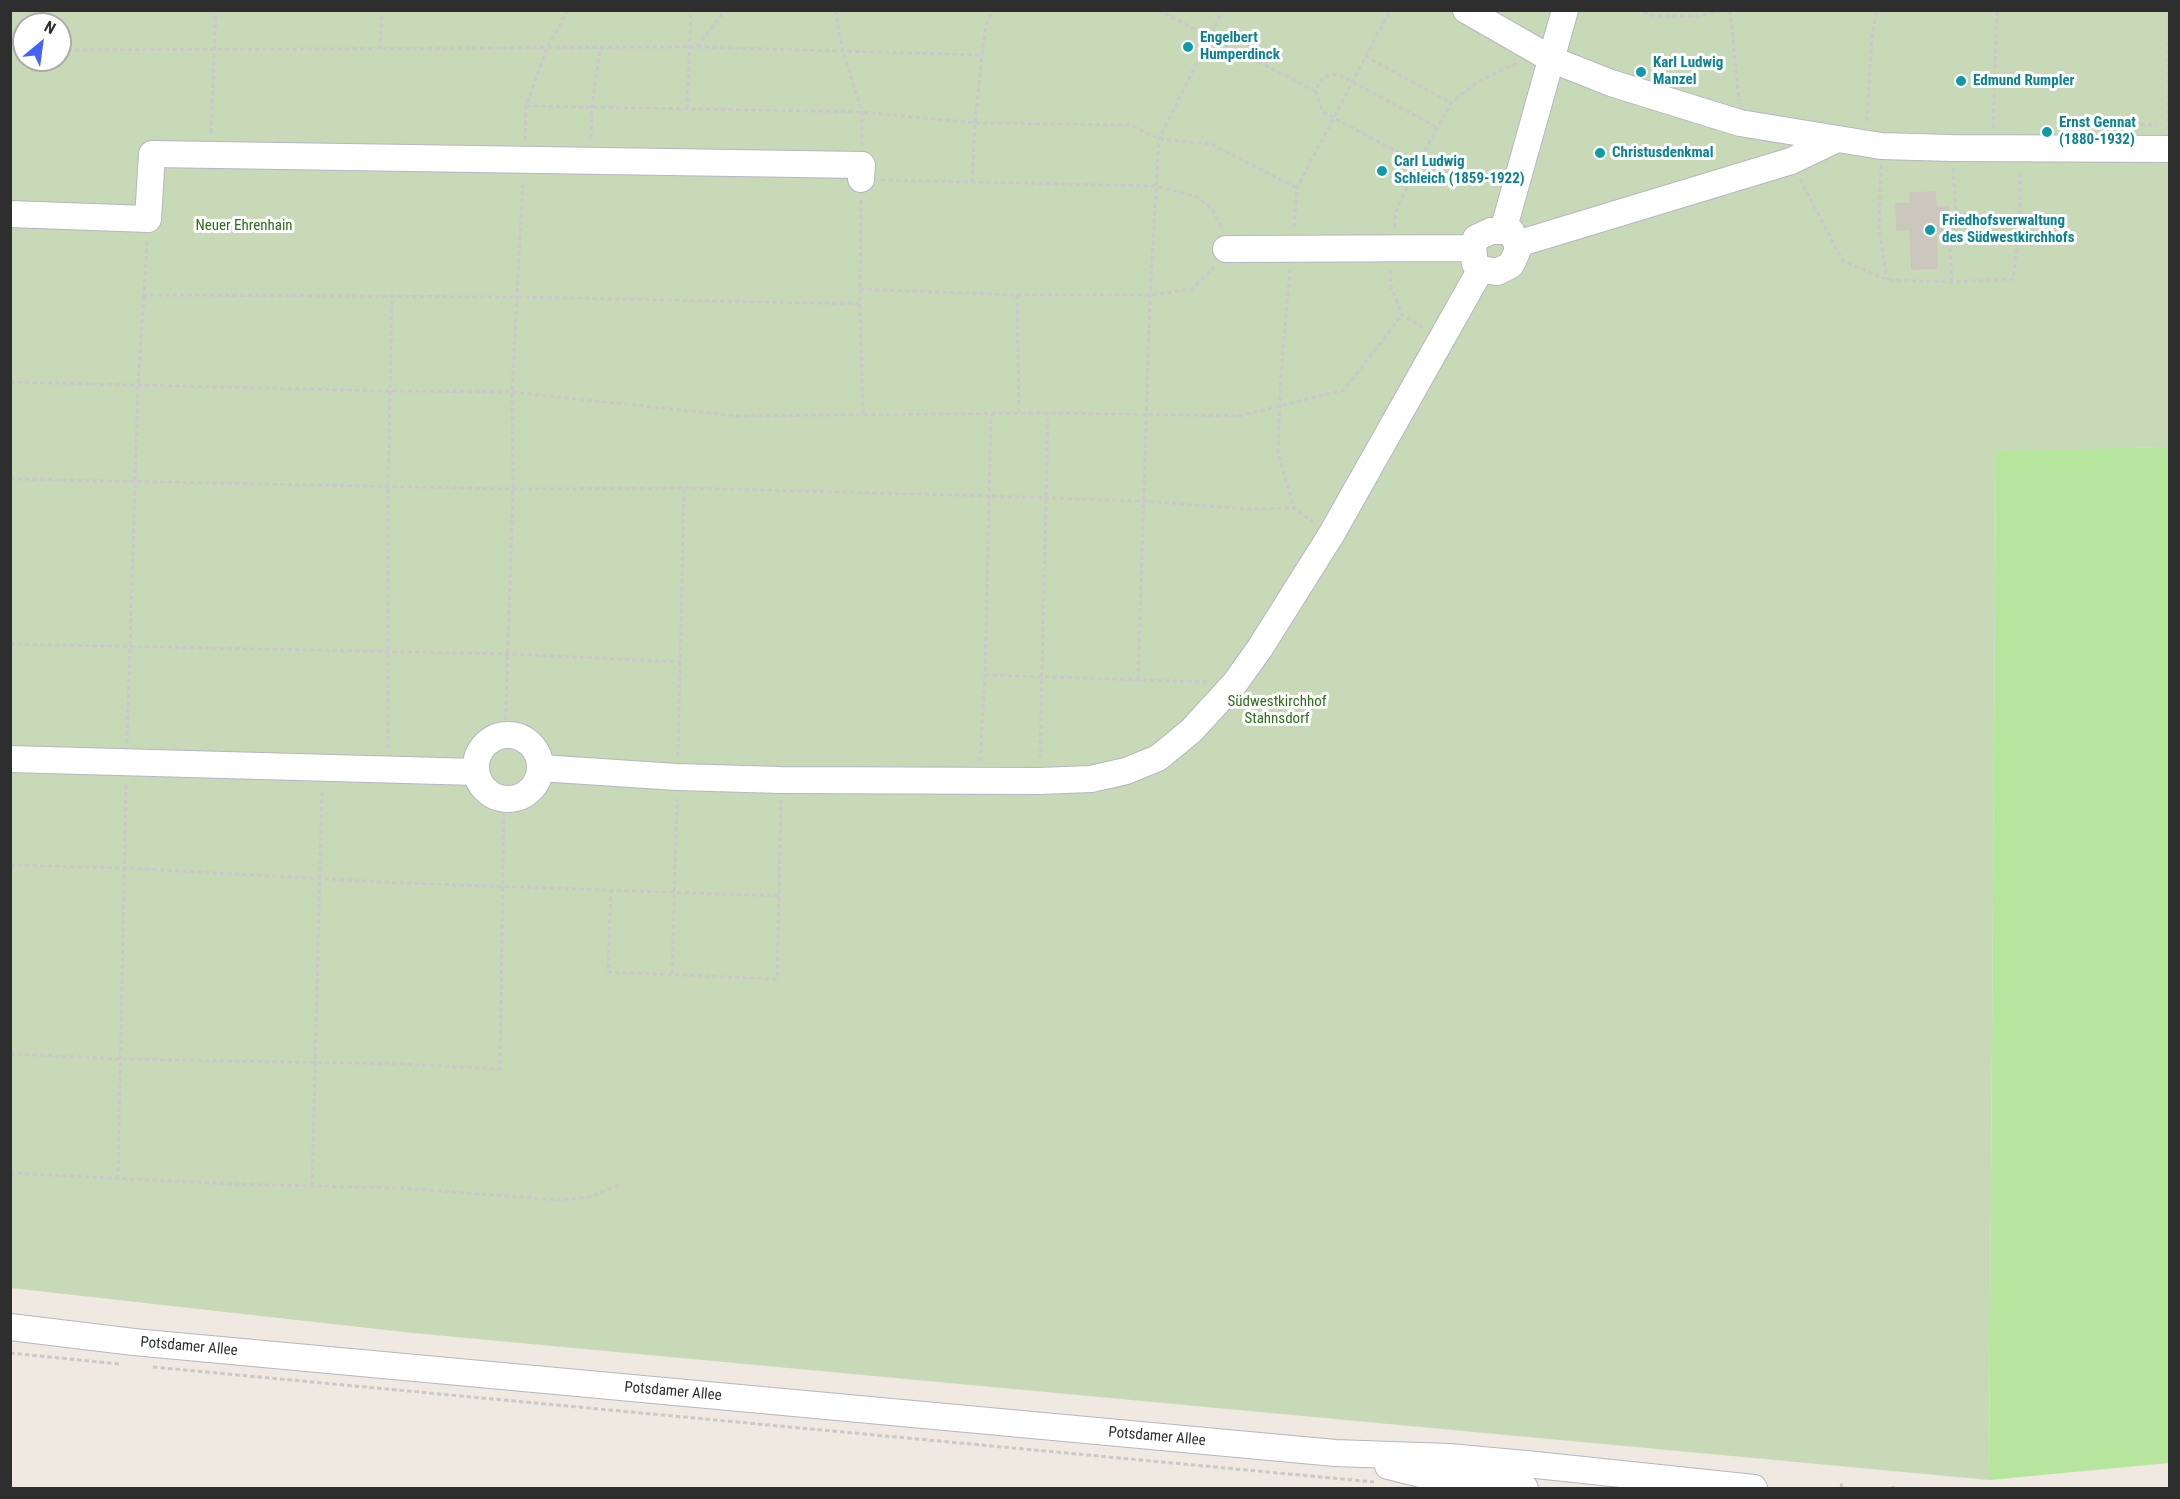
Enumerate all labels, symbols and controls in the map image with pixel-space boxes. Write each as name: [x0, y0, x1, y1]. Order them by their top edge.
north arrow: [12, 12, 72, 72]
text: N: [41, 17, 59, 38]
place label: Engelbert Humperdinck: [1200, 29, 1280, 64]
marker: Engelbert Humperdinck: [1181, 40, 1195, 54]
place label: Karl Ludwig Manzel: [1653, 54, 1723, 89]
marker: Karl Ludwig Manzel: [1634, 65, 1648, 79]
place label: Edmund Rumpler: [1973, 72, 2075, 90]
marker: Edmund Rumpler: [1954, 74, 1968, 88]
place label: Ernst Gennat (1880-1932): [2059, 114, 2136, 149]
marker: Ernst Gennat (1880-1932): [2040, 125, 2054, 139]
place label: Christusdenkmal: [1612, 144, 1713, 162]
marker: Christusdenkmal: [1593, 146, 1607, 160]
place label: Carl Ludwig Schleich (1859-1922): [1394, 153, 1525, 188]
marker: Carl Ludwig Schleich (1859-1922): [1375, 164, 1389, 178]
place label: Friedhofsverwaltung des Südwestkirchhofs: [1942, 212, 2075, 247]
park label: Neuer Ehrenhain: [195, 217, 293, 235]
marker: Friedhofsverwaltung des Südwestkirchhofs: [1923, 223, 1937, 237]
park label: Südwestkirchhof Stahnsdorf: [1228, 693, 1326, 728]
street label: Potsdamer Allee: [140, 1334, 238, 1360]
street label: Potsdamer Allee: [624, 1379, 722, 1405]
street label: Potsdamer Allee: [1108, 1424, 1206, 1450]

